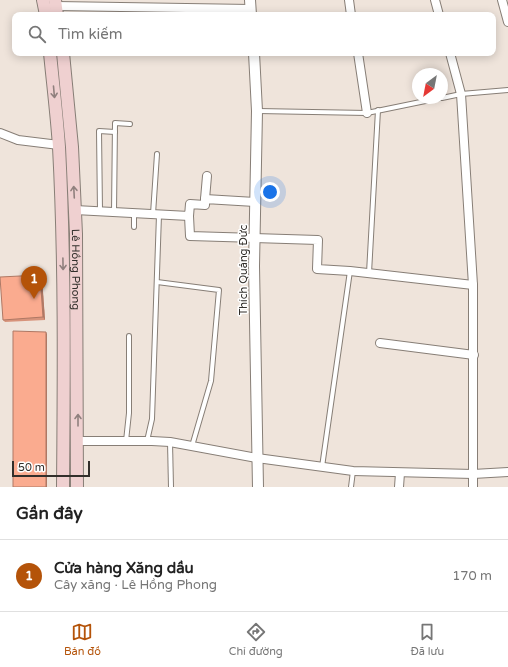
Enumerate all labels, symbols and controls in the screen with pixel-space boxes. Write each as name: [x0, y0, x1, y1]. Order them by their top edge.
search box: [12, 12, 496, 56]
icon: search: [26, 23, 48, 45]
text: Tìm kiếm: [58, 25, 123, 43]
north arrow: [412, 68, 448, 104]
one-way arrow: [50, 85, 57, 98]
your location: [260, 182, 280, 202]
one-way arrow: [71, 186, 78, 199]
street label: Thích Quảng Đức: [237, 225, 250, 315]
street label: Lê Hồng Phong: [69, 229, 83, 310]
one-way arrow: [59, 257, 67, 270]
pin: 1: [21, 266, 47, 299]
one-way arrow: [74, 414, 82, 427]
scale bar: [12, 459, 90, 478]
text: 50 m: [18, 461, 45, 474]
text: Gần đây: [16, 503, 83, 524]
text: Cửa hàng Xăng dầu: [54, 559, 194, 577]
text: 1: [25, 568, 33, 584]
text: 170 m: [452, 568, 492, 584]
text: Cây xăng · Lê Hồng Phong: [54, 577, 217, 593]
tab: Bản đồ: [64, 621, 101, 658]
tab: Chỉ đường: [229, 621, 283, 658]
tab: Đã lưu: [411, 621, 444, 658]

